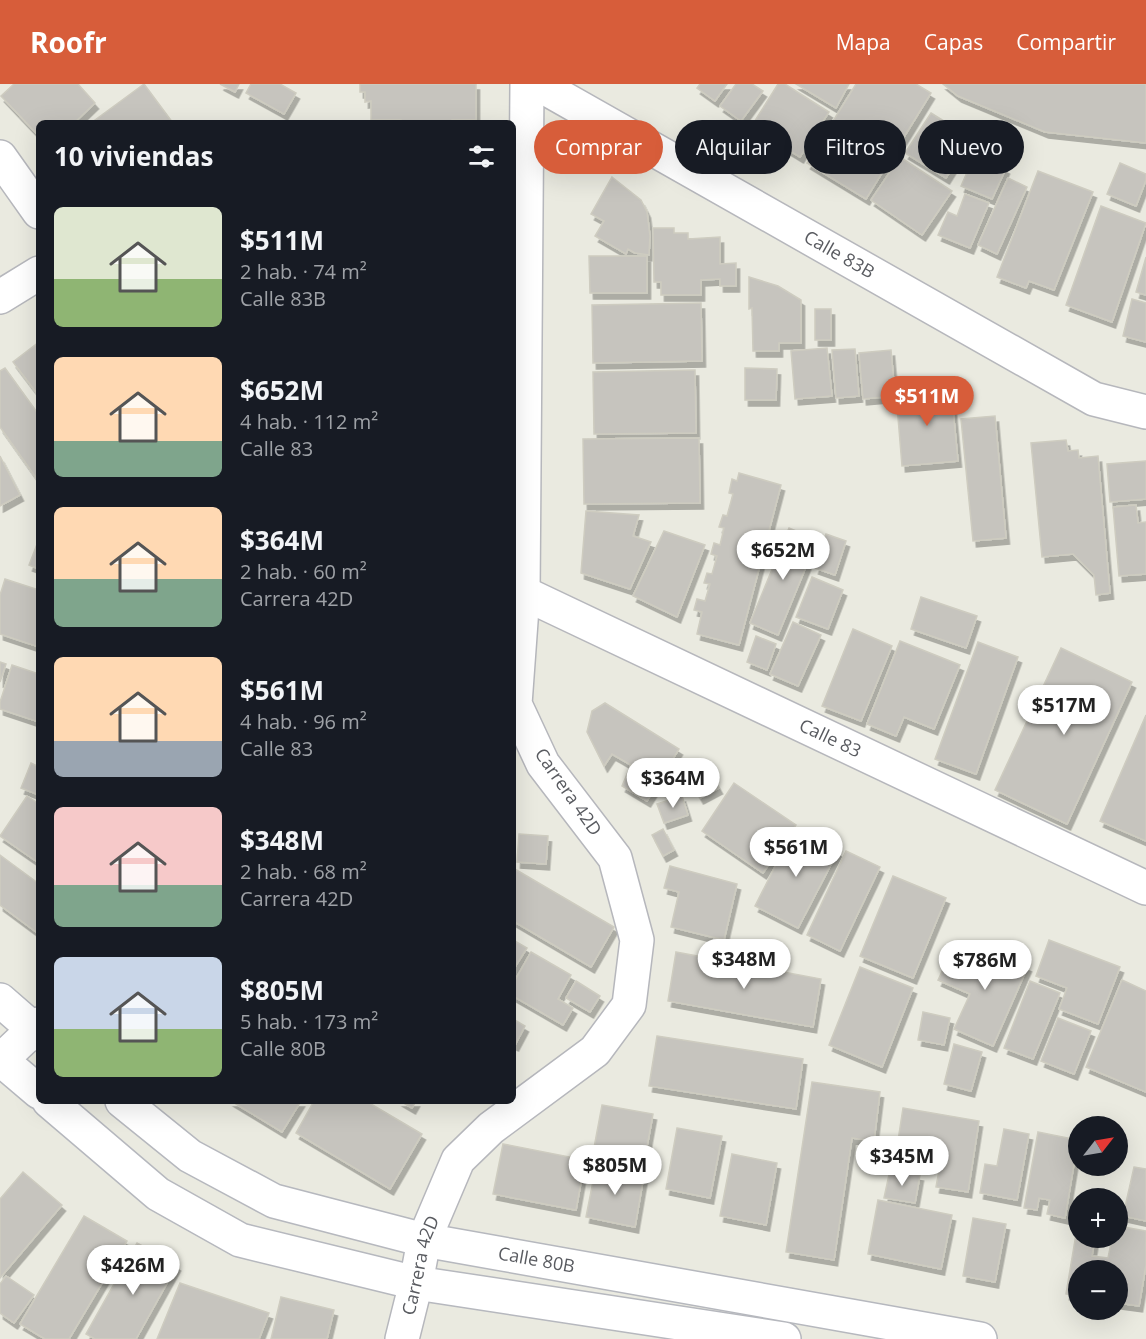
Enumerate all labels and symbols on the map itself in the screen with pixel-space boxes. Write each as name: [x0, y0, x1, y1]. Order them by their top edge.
street label: Calle 83B: [800, 224, 879, 283]
pin: $511M: [885, 376, 969, 427]
pin: $652M: [741, 530, 825, 581]
pin: $517M: [1022, 685, 1106, 736]
street label: Calle 83: [796, 712, 865, 762]
street label: Carrera 42D: [530, 743, 608, 840]
pin: $364M: [631, 758, 715, 809]
pin: $561M: [754, 827, 838, 878]
pin: $348M: [702, 939, 786, 990]
pin: $786M: [943, 940, 1027, 991]
north arrow: [1068, 1116, 1128, 1176]
pin: $345M: [860, 1136, 944, 1187]
pin: $805M: [573, 1145, 657, 1196]
street label: Carrera 42D: [395, 1211, 444, 1317]
street label: Calle 80B: [496, 1240, 577, 1278]
pin: $426M: [91, 1245, 175, 1296]

